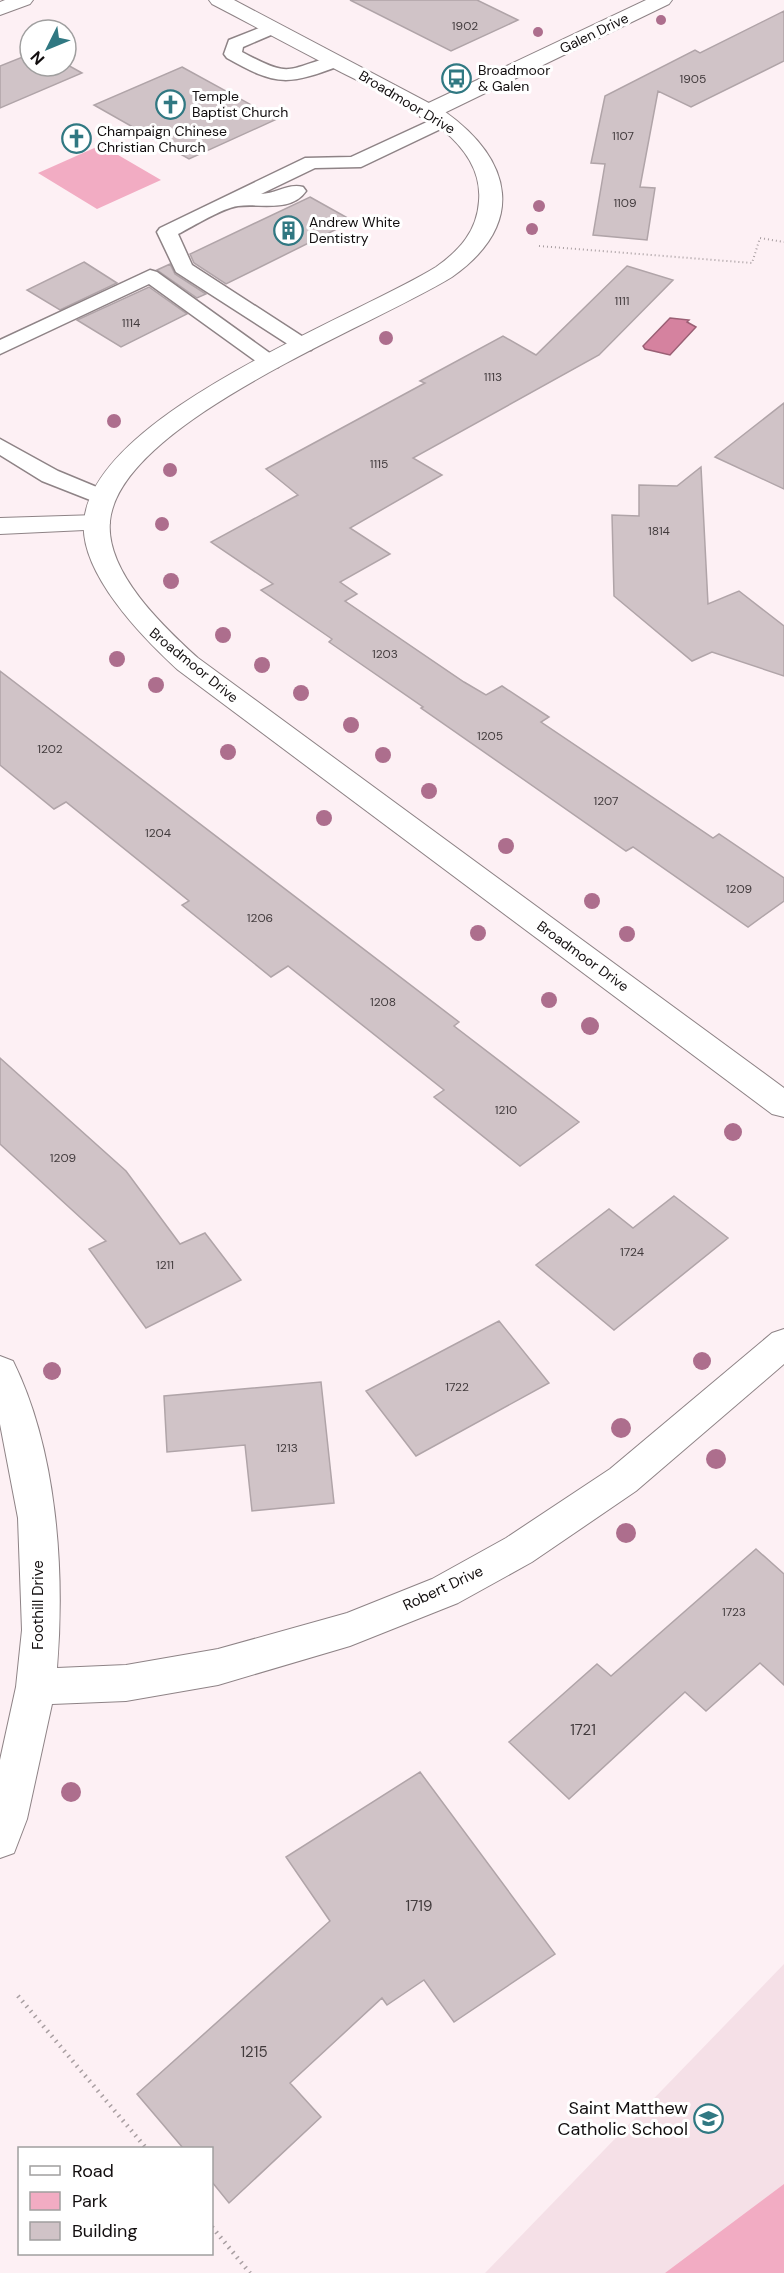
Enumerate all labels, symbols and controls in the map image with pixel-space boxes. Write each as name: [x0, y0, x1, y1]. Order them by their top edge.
street label: Galen Drive: [557, 9, 631, 57]
north arrow: [18, 18, 78, 78]
house number: 1902: [452, 18, 478, 34]
text: N: [26, 46, 49, 69]
place label: Broadmoor & Galen: [478, 61, 550, 95]
bus stop icon: Broadmoor & Galen: [441, 62, 473, 94]
street label: Broadmoor Drive: [356, 66, 458, 138]
house number: 1905: [680, 71, 706, 87]
place label: Temple Baptist Church: [192, 87, 288, 121]
church icon: Temple Baptist Church: [155, 88, 187, 120]
place label: Champaign Chinese Christian Church: [97, 122, 227, 156]
church icon: Champaign Chinese Christian Church: [60, 123, 92, 155]
house number: 1107: [612, 128, 634, 144]
house number: 1109: [613, 195, 637, 211]
place label: Andrew White Dentistry: [309, 213, 400, 247]
building icon: Andrew White Dentistry: [272, 214, 304, 246]
house number: 1111: [615, 293, 629, 309]
house number: 1114: [122, 315, 140, 331]
house number: 1113: [484, 369, 502, 385]
house number: 1115: [370, 456, 388, 472]
house number: 1814: [648, 523, 670, 539]
street label: Broadmoor Drive: [146, 624, 242, 706]
house number: 1203: [372, 646, 398, 662]
house number: 1205: [477, 728, 503, 744]
house number: 1202: [37, 741, 63, 757]
house number: 1207: [594, 793, 618, 809]
house number: 1204: [145, 825, 171, 841]
house number: 1209: [726, 881, 752, 897]
house number: 1206: [247, 910, 273, 926]
street label: Broadmoor Drive: [534, 917, 632, 995]
house number: 1208: [370, 994, 396, 1010]
house number: 1210: [495, 1102, 517, 1118]
house number: 1209: [50, 1150, 76, 1166]
house number: 1724: [620, 1244, 644, 1260]
house number: 1211: [156, 1257, 174, 1273]
house number: 1722: [445, 1379, 469, 1395]
house number: 1213: [276, 1440, 298, 1456]
street label: Foothill Drive: [28, 1560, 48, 1650]
street label: Robert Drive: [400, 1561, 486, 1615]
house number: 1723: [722, 1604, 746, 1620]
house number: 1721: [570, 1720, 596, 1740]
house number: 1719: [406, 1896, 432, 1916]
house number: 1215: [240, 2042, 268, 2062]
place label: Saint Matthew Catholic School: [558, 2096, 688, 2141]
school or university icon: Saint Matthew Catholic School: [693, 2102, 725, 2134]
legend: [18, 2147, 213, 2255]
text: Road: [72, 2159, 114, 2183]
text: Park: [72, 2189, 108, 2213]
text: Building: [72, 2219, 137, 2243]

